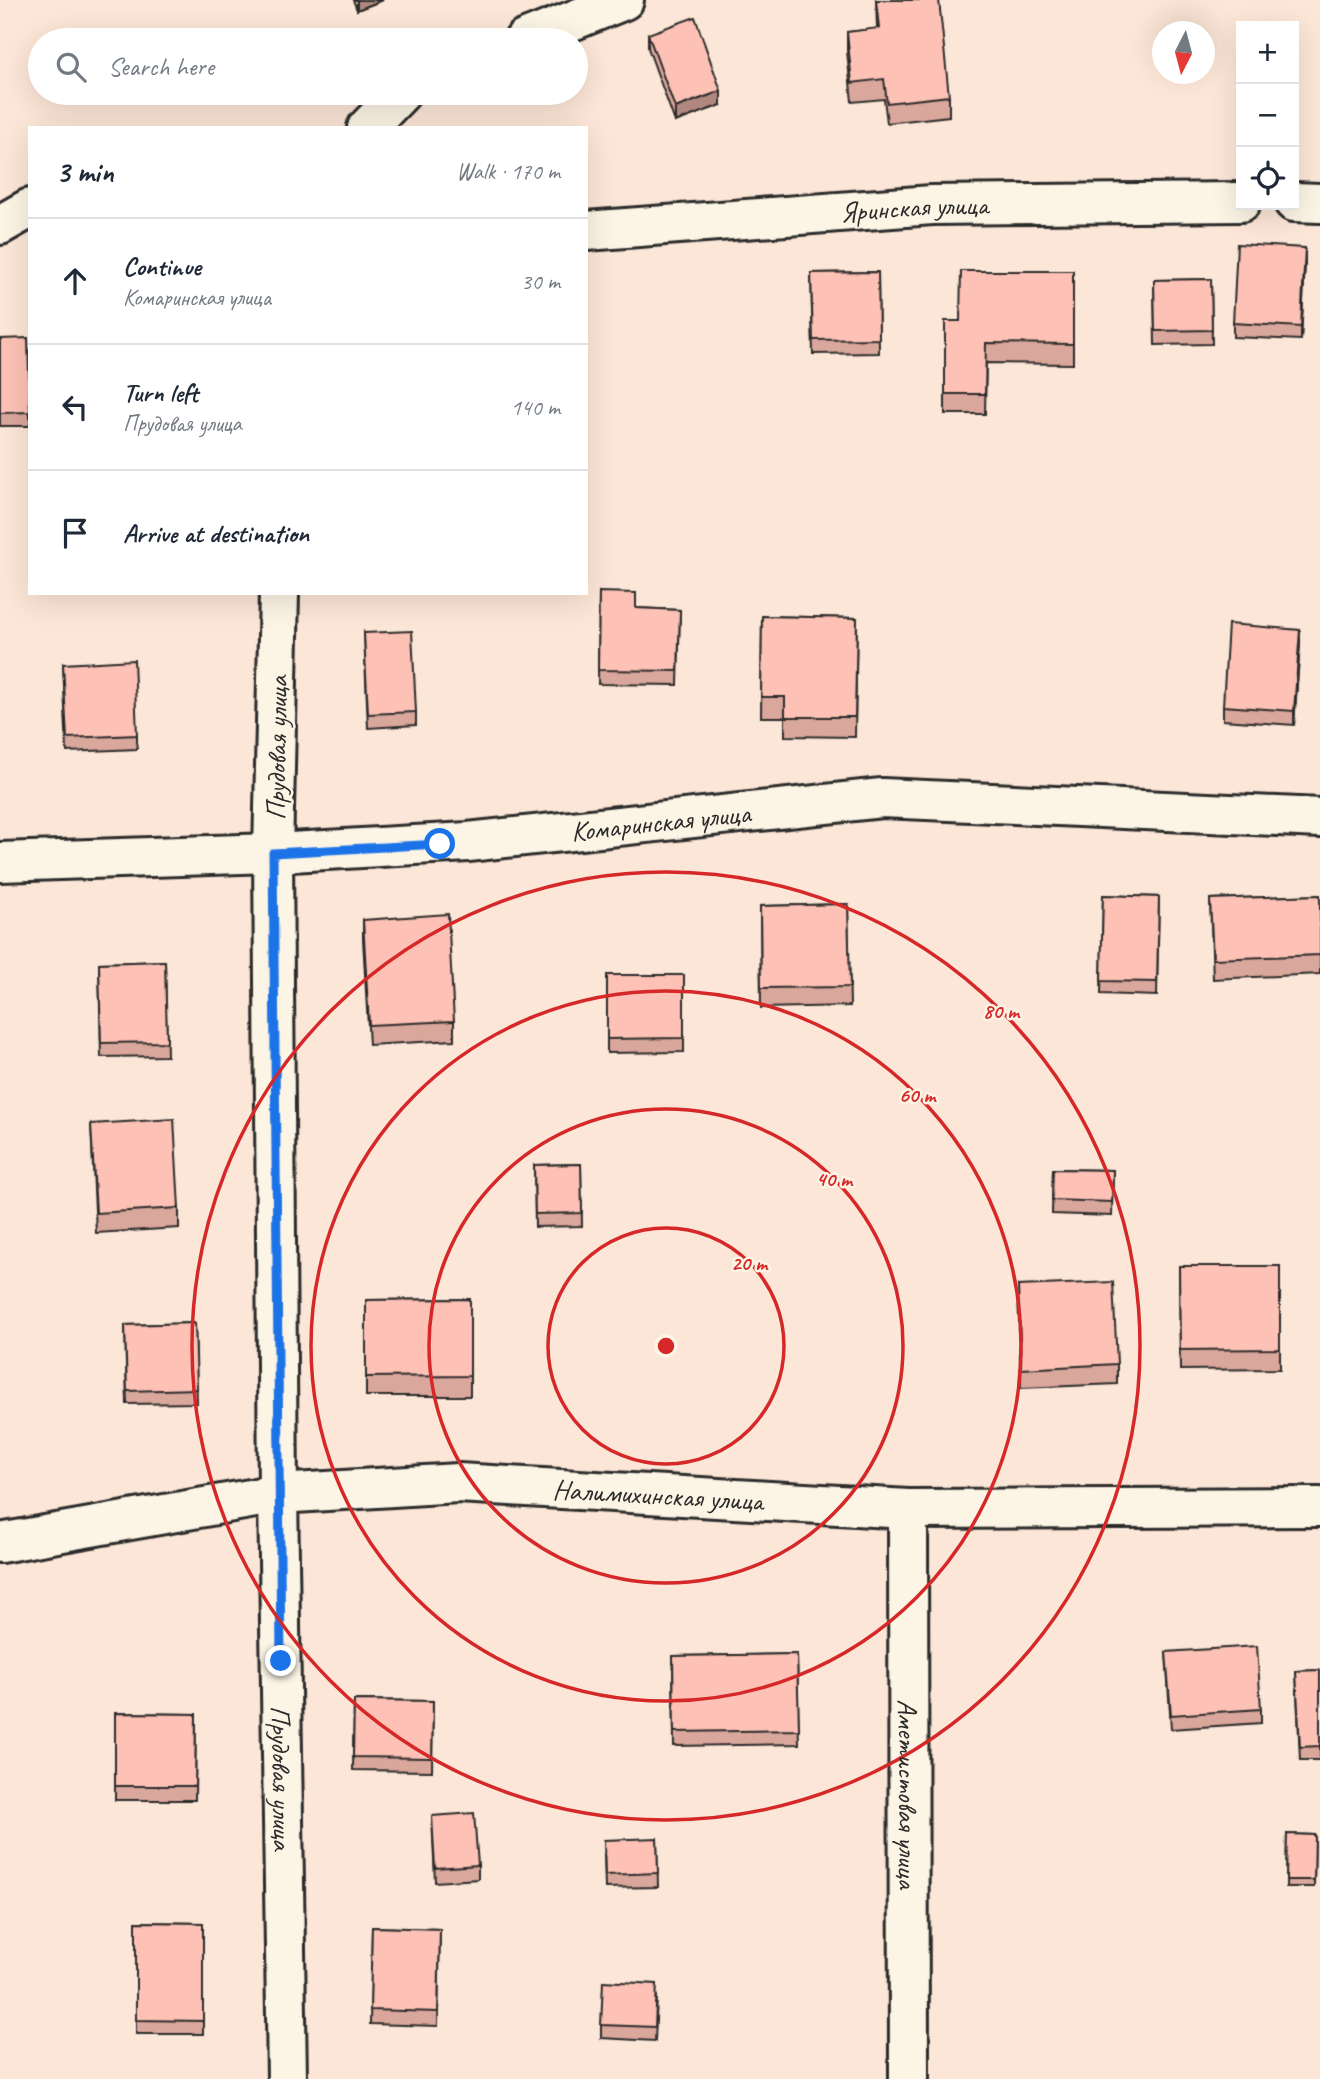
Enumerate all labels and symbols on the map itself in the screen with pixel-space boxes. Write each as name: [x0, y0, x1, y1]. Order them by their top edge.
north arrow: [1152, 21, 1215, 84]
street label: Яринская улица: [839, 187, 991, 230]
street label: Прудовая улица: [258, 674, 295, 820]
street label: Комаринская улица: [569, 795, 754, 849]
route start: [424, 828, 455, 859]
text: 80 m: [983, 998, 1021, 1024]
text: 60 m: [899, 1082, 937, 1108]
text: 40 m: [816, 1166, 854, 1192]
text: 20 m: [731, 1250, 769, 1276]
centre of rings: [654, 1334, 678, 1358]
street label: Налимихинская улица: [552, 1472, 767, 1519]
route end: [265, 1645, 296, 1676]
street label: Аметистовая улица: [890, 1699, 926, 1891]
street label: Прудовая улица: [263, 1705, 301, 1852]

